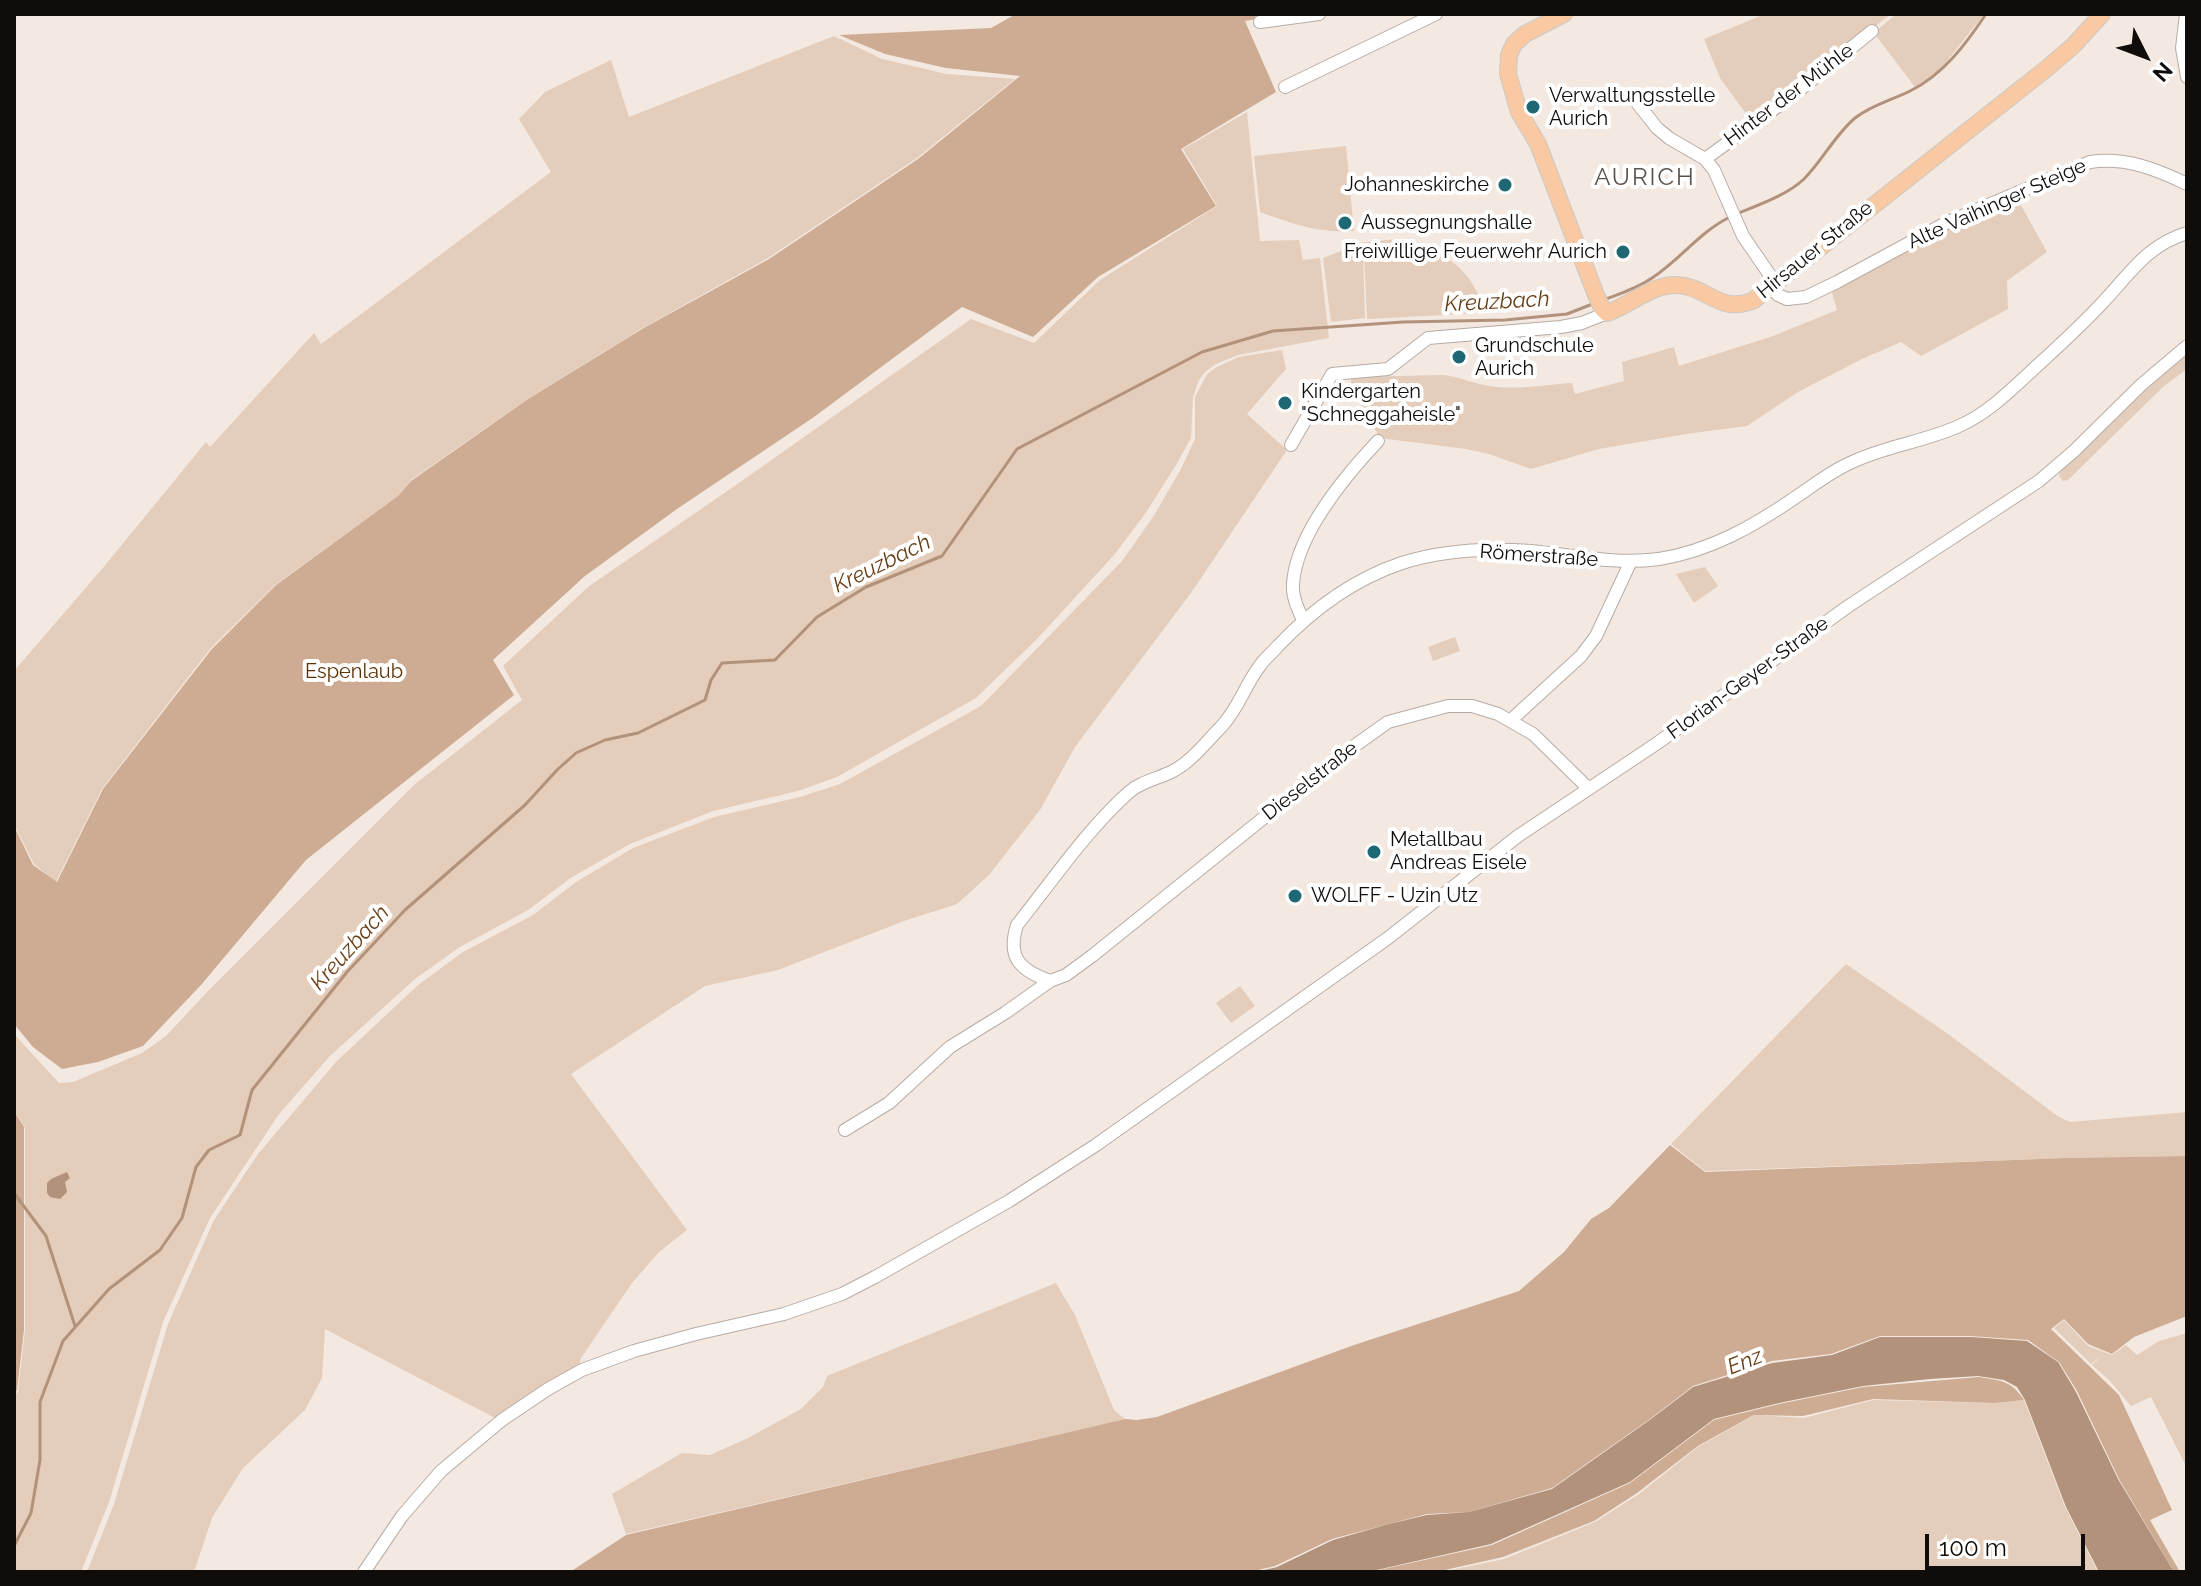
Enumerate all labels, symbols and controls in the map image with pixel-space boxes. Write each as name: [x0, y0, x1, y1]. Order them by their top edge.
north arrow: [2105, 16, 2185, 96]
street label: Hinter der Mühle: [1720, 39, 1858, 151]
text: N: [2148, 57, 2178, 87]
place label: Verwaltungsstelle Aurich: [1549, 84, 1715, 131]
marker: Verwaltungsstelle Aurich: [1524, 98, 1542, 116]
street label: Alte Vaihinger Steige: [1904, 154, 2090, 254]
district label: AURICH: [1594, 164, 1696, 192]
place label: Johanneskirche: [1344, 173, 1489, 197]
marker: Johanneskirche: [1496, 176, 1514, 194]
street label: Hirsauer Straße: [1752, 196, 1878, 304]
place label: Aussegnungshalle: [1361, 211, 1532, 235]
marker: Aussegnungshalle: [1336, 214, 1354, 232]
place label: Freiwillige Feuerwehr Aurich: [1344, 240, 1607, 264]
marker: Freiwillige Feuerwehr Aurich: [1614, 243, 1632, 261]
water label: Kreuzbach: [1444, 286, 1550, 318]
place label: Grundschule Aurich: [1475, 334, 1594, 381]
marker: Grundschule Aurich: [1450, 348, 1468, 366]
place label: Kindergarten "Schneggaheisle": [1301, 380, 1461, 427]
marker: Kindergarten "Schneggaheisle": [1276, 394, 1294, 412]
water label: Kreuzbach: [829, 529, 935, 599]
street label: Römerstraße: [1479, 540, 1599, 572]
street label: Florian-Geyer-Straße: [1663, 611, 1833, 745]
park label: Espenlaub: [305, 660, 403, 684]
street label: Dieselstraße: [1258, 736, 1362, 826]
place label: Metallbau Andreas Eisele: [1390, 828, 1527, 875]
marker: Metallbau Andreas Eisele: [1365, 843, 1383, 861]
place label: WOLFF - Uzin Utz: [1311, 884, 1478, 908]
marker: WOLFF - Uzin Utz: [1286, 887, 1304, 905]
water label: Kreuzbach: [305, 900, 395, 996]
water label: Enz: [1724, 1343, 1766, 1381]
scale bar: [1929, 1518, 2089, 1568]
text: 100 m: [1939, 1533, 2007, 1562]

